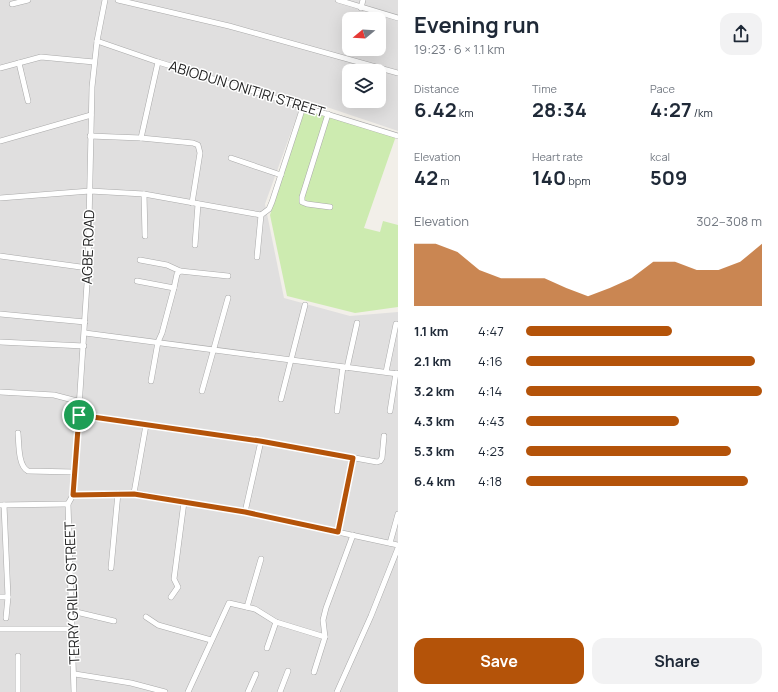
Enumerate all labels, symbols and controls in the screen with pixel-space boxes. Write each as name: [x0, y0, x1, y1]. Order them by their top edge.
text: Evening run: [414, 10, 539, 40]
north arrow: [342, 12, 386, 56]
map controls: [342, 12, 386, 108]
button: share: [720, 13, 762, 55]
text: 19:23 · 6 × 1.1 km: [414, 40, 505, 58]
street label: ABIODUN ONITIRI STREET: [167, 56, 328, 121]
button: layers: [342, 64, 386, 108]
text: Distance: [414, 81, 459, 96]
text: Time: [532, 81, 557, 96]
text: Pace: [650, 81, 675, 96]
text: 6.42: [414, 96, 457, 123]
text: 28:34: [532, 96, 587, 123]
text: 4:27: [650, 96, 692, 123]
text: km: [457, 105, 474, 120]
text: /km: [692, 105, 713, 120]
text: Elevation: [414, 149, 460, 164]
text: Heart rate: [532, 149, 583, 164]
text: kcal: [650, 149, 670, 164]
text: 42: [414, 164, 438, 191]
text: 140: [532, 164, 566, 191]
text: 509: [650, 164, 687, 191]
text: m: [438, 173, 450, 188]
text: bpm: [566, 173, 591, 188]
street label: AGBE ROAD: [77, 209, 98, 285]
text: Elevation: [414, 212, 469, 230]
text: 302–308 m: [696, 212, 762, 230]
text: 1.1 km: [414, 322, 449, 340]
text: 4:47: [478, 322, 504, 340]
text: 2.1 km: [414, 352, 451, 370]
text: 4:16: [478, 352, 503, 370]
text: 3.2 km: [414, 382, 455, 400]
text: 4:14: [478, 382, 502, 400]
pin: [62, 398, 96, 432]
icon: arrive: [68, 404, 90, 426]
text: 4.3 km: [414, 412, 454, 430]
text: 4:43: [478, 412, 504, 430]
text: 5.3 km: [414, 442, 454, 460]
text: 4:23: [478, 442, 504, 460]
text: 6.4 km: [414, 472, 455, 490]
text: 4:18: [478, 472, 502, 490]
street label: TERRY GRILLO STREET: [59, 521, 83, 665]
button: Save: [414, 638, 584, 684]
button: Share: [592, 638, 762, 684]

